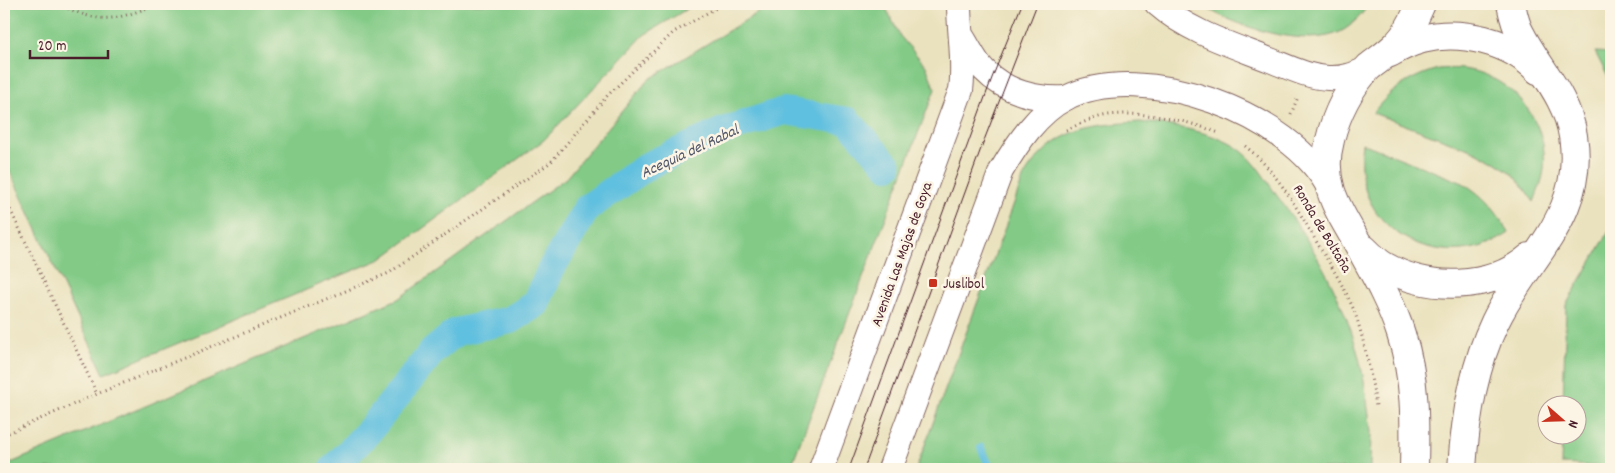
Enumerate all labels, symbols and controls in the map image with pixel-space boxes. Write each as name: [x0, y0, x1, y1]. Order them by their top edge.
scale bar: [30, 28, 108, 60]
text: 20 m: [38, 36, 66, 58]
water label: Acequia del Rabal: [637, 119, 744, 185]
street label: Avenida Las Majas de Goya: [867, 179, 940, 330]
street label: Ronda de Boltaña: [1286, 181, 1357, 278]
place label: Juslibol: [943, 274, 985, 296]
marker: Juslibol: [927, 277, 939, 289]
north arrow: [1538, 396, 1588, 446]
text: N: [1562, 417, 1583, 431]

